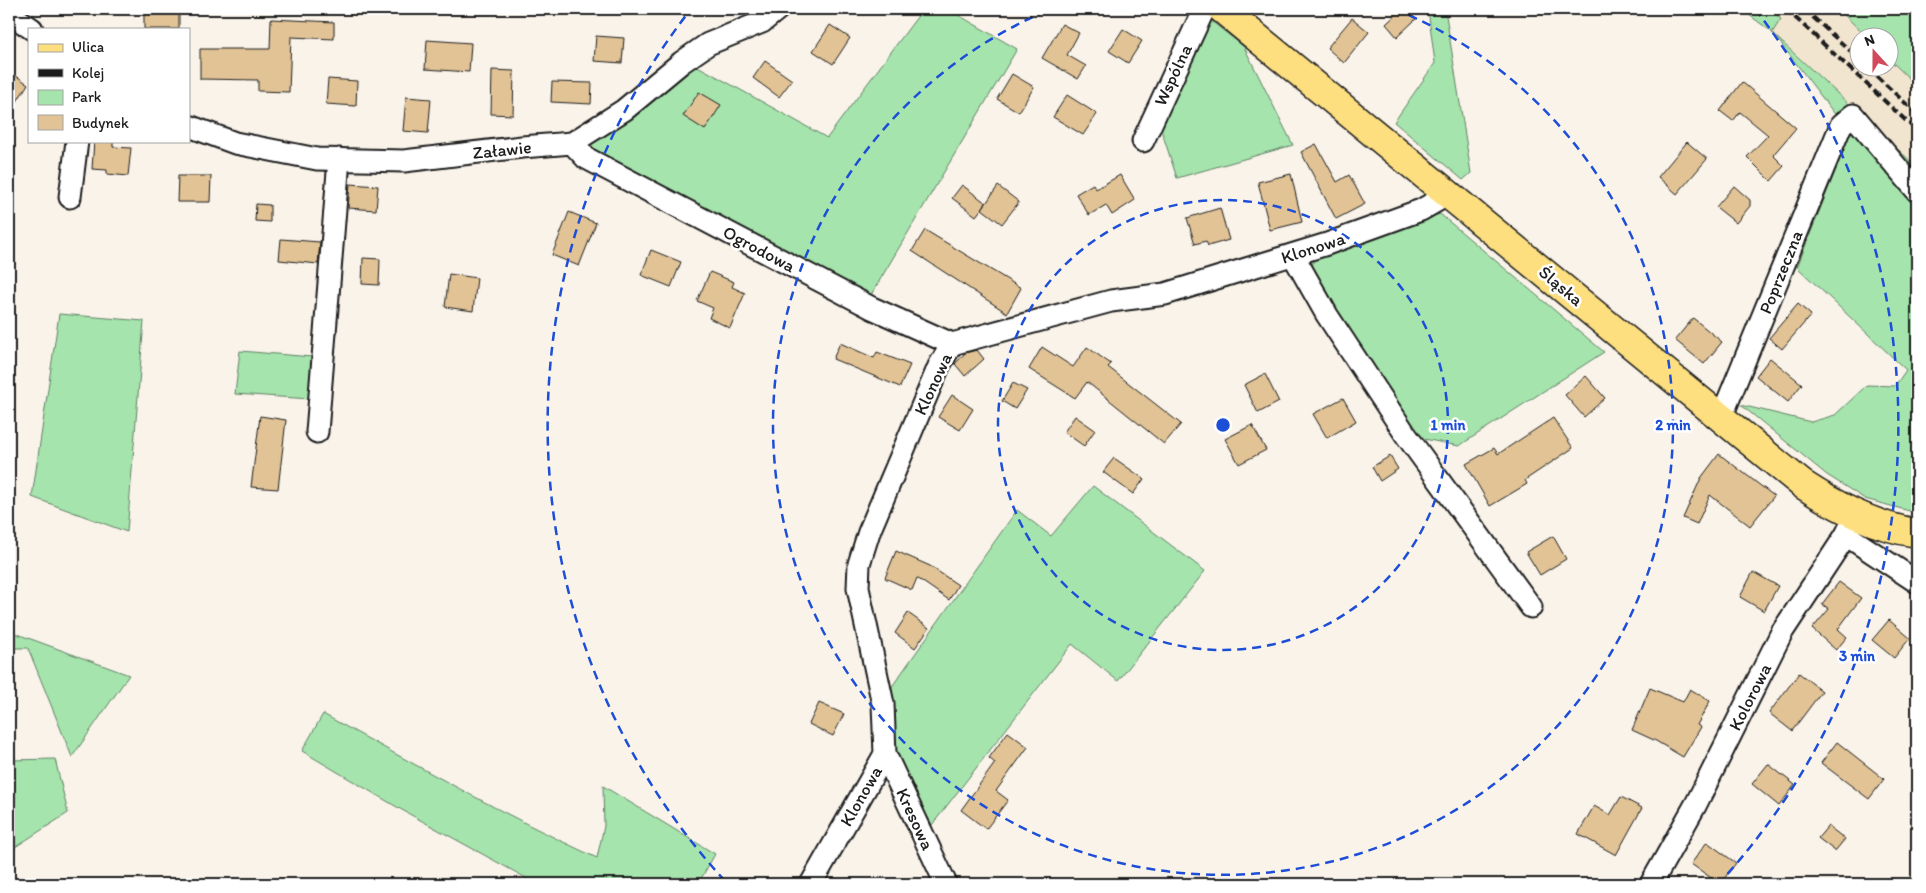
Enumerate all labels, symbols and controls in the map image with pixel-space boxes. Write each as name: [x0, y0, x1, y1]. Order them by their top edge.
legend: [28, 28, 190, 142]
north arrow: [1848, 28, 1898, 78]
text: N: [1862, 31, 1877, 50]
text: Ulica: [72, 38, 105, 56]
street label: Wspólna: [1149, 40, 1197, 109]
text: Kolej: [72, 64, 104, 82]
text: Park: [72, 88, 102, 106]
text: Budynek: [72, 114, 129, 132]
street label: Załawie: [471, 136, 533, 164]
street label: Ogrodowa: [719, 221, 800, 278]
street label: Poprzeczna: [1754, 226, 1808, 317]
street label: Klonowa: [1278, 227, 1348, 269]
street label: Śląska: [1534, 261, 1588, 311]
street label: Klonowa: [909, 349, 957, 419]
centre of rings: [1214, 416, 1232, 434]
text: 1 min: [1431, 416, 1466, 434]
text: 2 min: [1655, 416, 1692, 434]
text: 3 min: [1839, 647, 1876, 665]
street label: Kolorowa: [1724, 659, 1777, 734]
street label: Klonowa: [835, 761, 887, 830]
street label: Kresowa: [891, 785, 939, 854]

